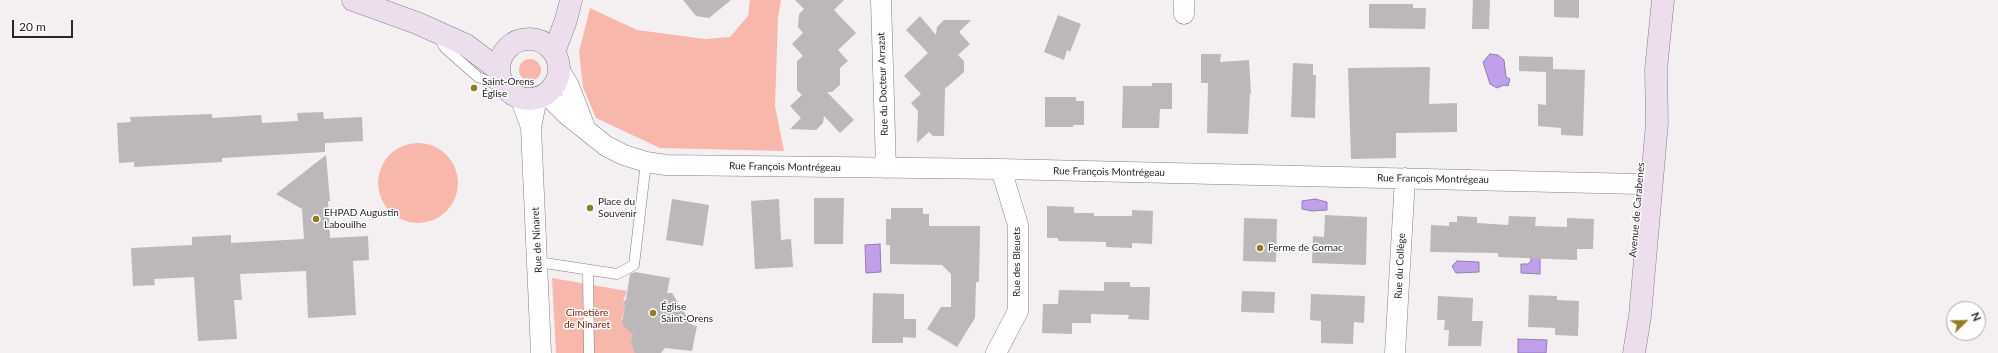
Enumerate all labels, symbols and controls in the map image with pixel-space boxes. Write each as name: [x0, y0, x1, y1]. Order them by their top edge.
scale bar: [14, 12, 75, 38]
text: 20 m: [19, 19, 46, 34]
street label: Rue du Docteur Arrazat: [875, 32, 891, 136]
place label: Saint-Orens Église: [482, 76, 534, 100]
marker: Saint-Orens Église: [469, 83, 479, 93]
street label: Rue François Montrégeau: [729, 160, 841, 174]
street label: Avenue de Carabenes: [1627, 162, 1647, 258]
street label: Rue François Montrégeau: [1053, 165, 1165, 179]
street label: Rue François Montrégeau: [1377, 172, 1489, 186]
place label: Place du Souvenir: [598, 196, 637, 220]
marker: Place du Souvenir: [585, 203, 595, 213]
place label: EHPAD Augustin Labouilhe: [324, 207, 399, 230]
street label: Rue de Ninaret: [529, 207, 545, 273]
marker: EHPAD Augustin Labouilhe: [311, 214, 321, 224]
street label: Rue des Bleuets: [1011, 227, 1023, 297]
street label: Rue du Collège: [1392, 233, 1408, 299]
place label: Ferme de Cornac: [1268, 242, 1343, 254]
marker: Ferme de Cornac: [1255, 243, 1265, 253]
place label: Église Saint-Orens: [661, 301, 713, 324]
north arrow: [1946, 301, 1986, 341]
park label: Cimetière de Ninaret: [564, 307, 610, 330]
marker: Église Saint-Orens: [648, 308, 658, 318]
text: N: [1969, 310, 1984, 323]

